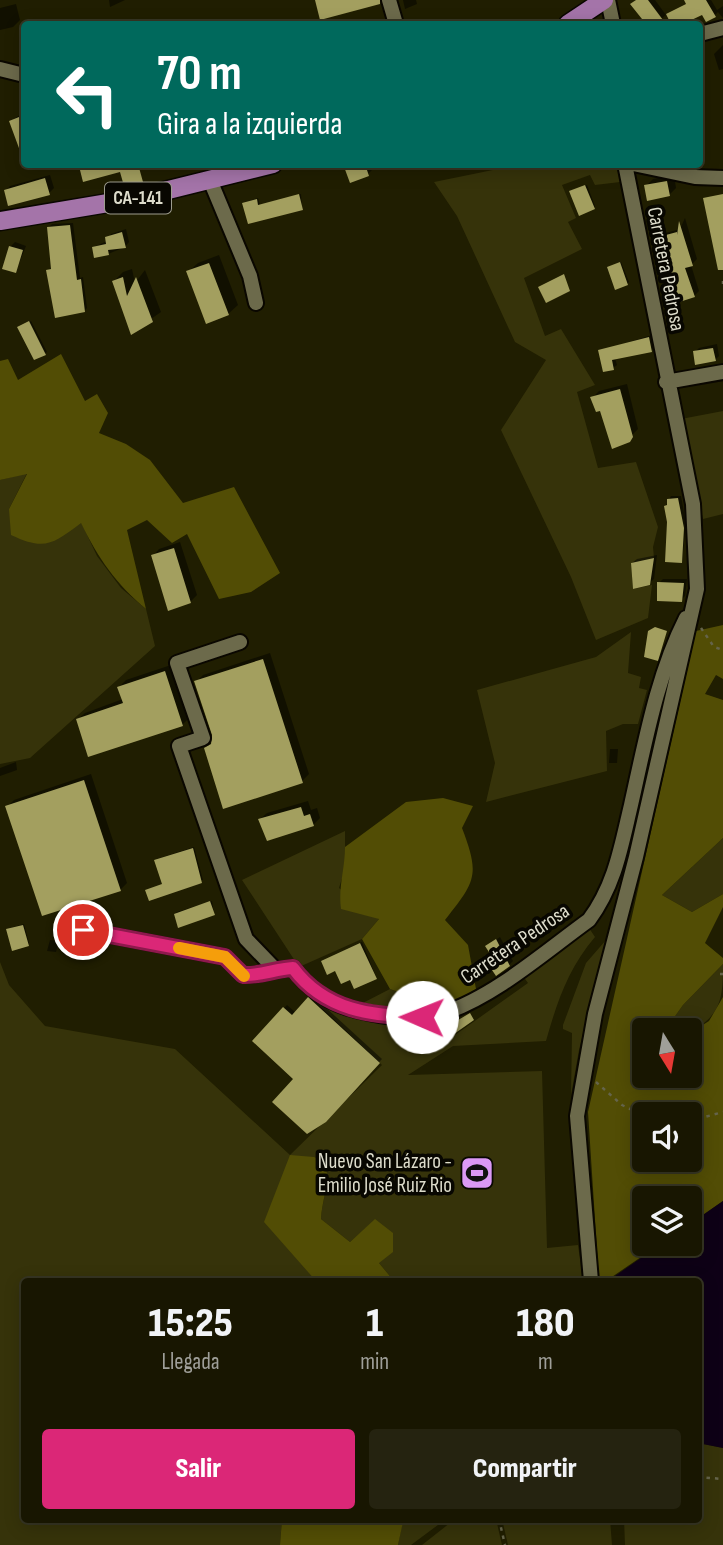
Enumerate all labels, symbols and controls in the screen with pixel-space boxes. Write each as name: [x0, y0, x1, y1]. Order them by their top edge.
text: 70 m: [157, 45, 242, 104]
icon: left: [42, 49, 133, 140]
text: Gira a la izquierda: [157, 105, 343, 144]
road number: CA-141: [105, 182, 171, 214]
street label: Carretera Pedrosa: [642, 205, 690, 333]
street label: Carretera Pedrosa: [456, 898, 574, 990]
pin: [53, 900, 113, 960]
icon: arrive: [64, 911, 102, 949]
position arrow: [385, 980, 459, 1054]
north arrow: [632, 1018, 702, 1088]
map controls: [632, 1018, 702, 1256]
button: sound: [632, 1102, 702, 1172]
place label: Nuevo San Lázaro - Emilio José Ruiz Rio: [318, 1149, 452, 1198]
sports icon: Nuevo San Lázaro - Emilio José Ruiz Rio: [458, 1154, 496, 1192]
button: layers: [632, 1186, 702, 1256]
text: 15:25: [148, 1298, 233, 1349]
text: 1: [366, 1298, 383, 1349]
text: 180: [516, 1298, 575, 1349]
text: Llegada: [161, 1348, 220, 1376]
text: min: [360, 1348, 389, 1376]
text: m: [538, 1348, 553, 1376]
button: Salir: [42, 1429, 355, 1509]
button: Compartir: [369, 1429, 681, 1509]

